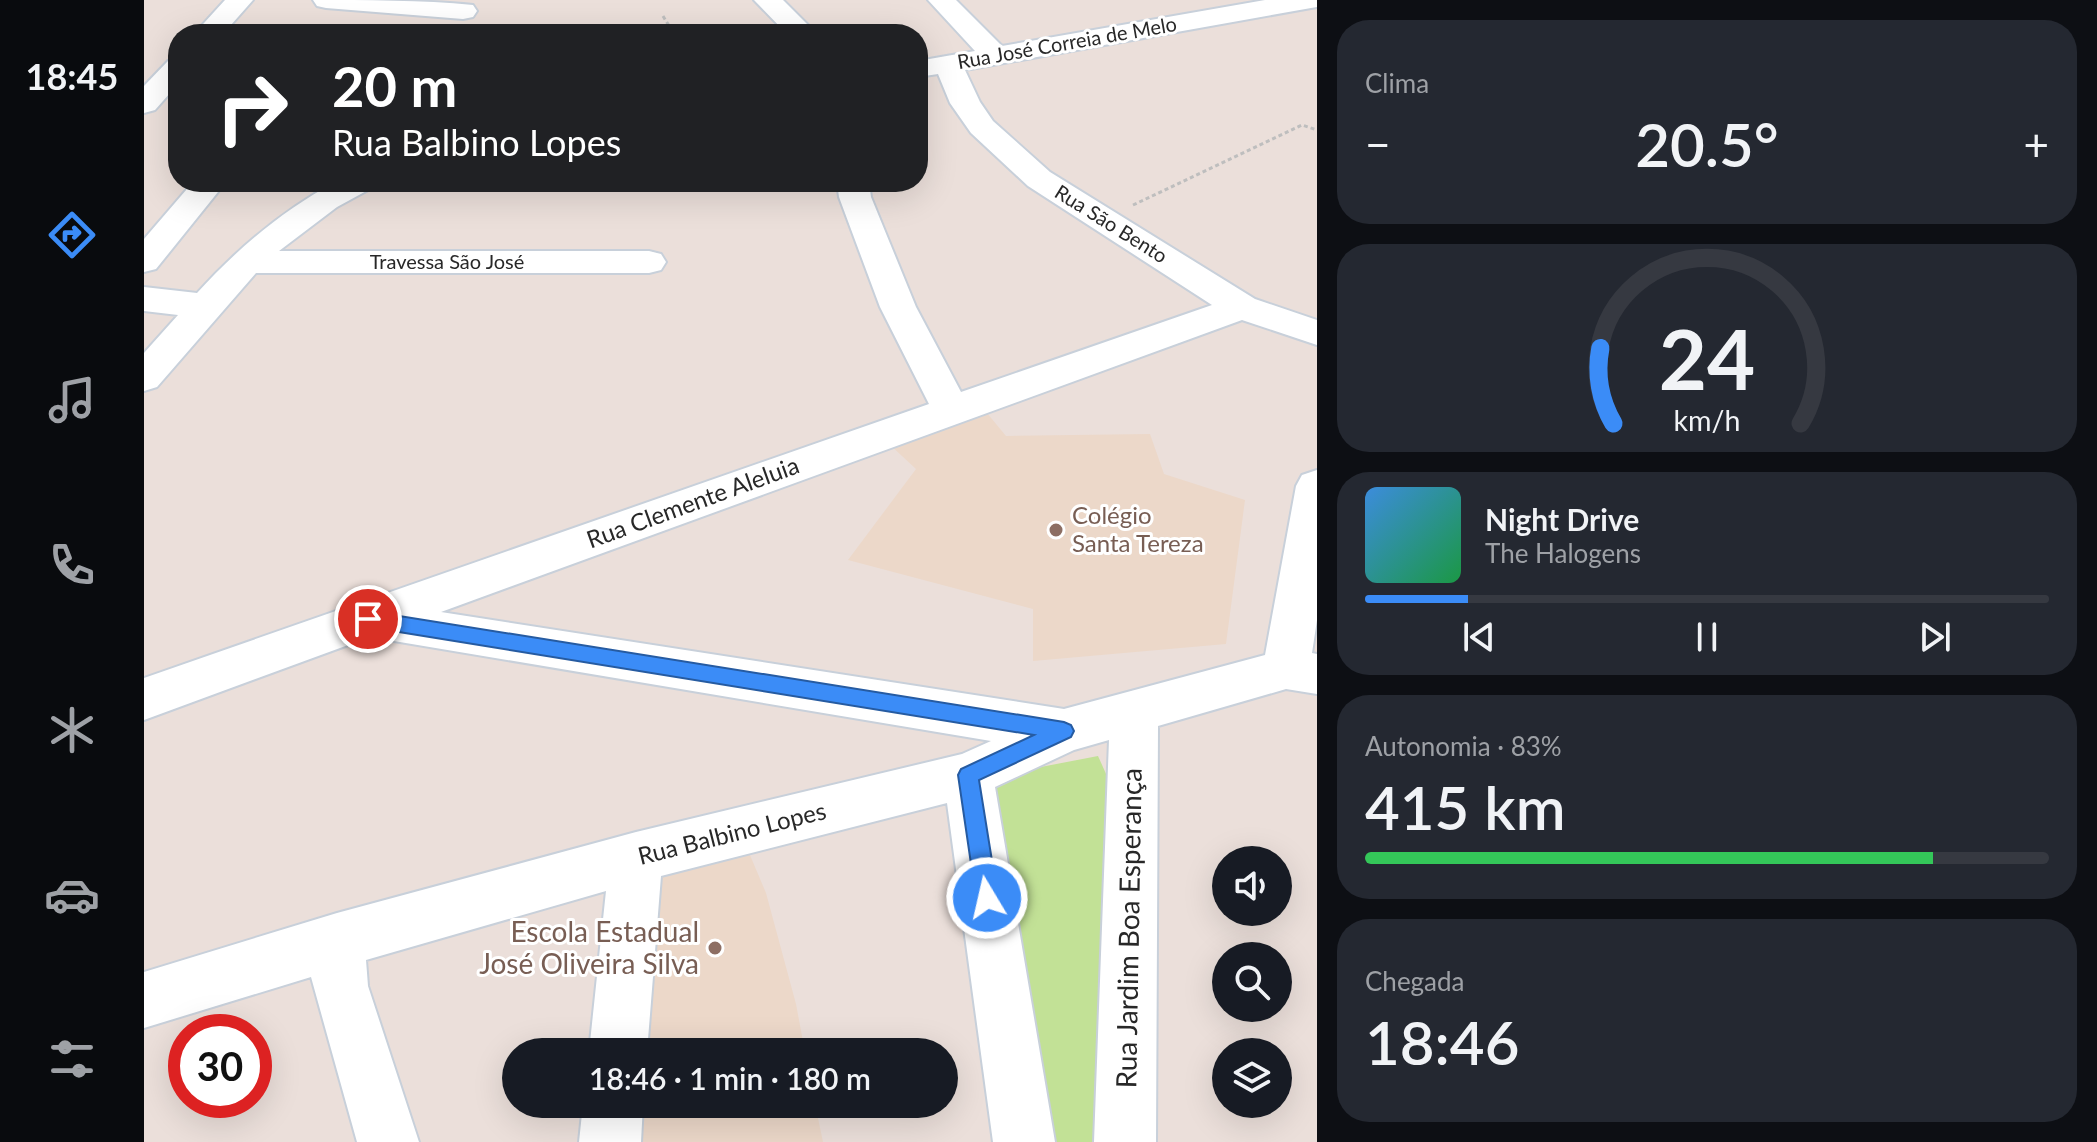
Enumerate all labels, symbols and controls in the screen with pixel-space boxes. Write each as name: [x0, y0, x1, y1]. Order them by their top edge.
street label: Rua José Correia de Melo: [955, 11, 1178, 73]
text: 20 m: [332, 52, 457, 119]
text: 18:45: [26, 54, 118, 98]
icon: right: [200, 56, 304, 160]
text: Clima: [1365, 67, 1429, 99]
text: 20.5°: [1635, 108, 1779, 180]
text: −: [1365, 118, 1391, 170]
text: +: [2023, 118, 2049, 170]
text: Rua Balbino Lopes: [332, 120, 621, 164]
street label: Rua São Bento: [1051, 179, 1172, 267]
icon: directions: [44, 207, 100, 263]
street label: Travessa São José: [370, 249, 524, 273]
text: 24: [1659, 307, 1755, 407]
icon: music: [44, 372, 100, 428]
text: km/h: [1674, 403, 1740, 437]
street label: Rua Clemente Aleluia: [582, 450, 803, 553]
place label: Colégio Santa Tereza: [1072, 500, 1204, 557]
text: Night Drive: [1485, 501, 1639, 537]
marker: Colégio Santa Tereza: [1047, 521, 1065, 539]
icon: phone: [44, 537, 100, 593]
text: The Halogens: [1485, 537, 1641, 569]
pin: [334, 585, 402, 653]
icon: arrive: [346, 597, 390, 641]
icon: previous: [1457, 615, 1501, 659]
icon: pause: [1685, 615, 1729, 659]
icon: next: [1913, 615, 1957, 659]
icon: climate: [44, 702, 100, 758]
text: Autonomia · 83%: [1365, 730, 1562, 762]
street label: Rua Jardim Boa Esperança: [1108, 767, 1148, 1089]
text: 415 km: [1365, 771, 1566, 843]
street label: Rua Balbino Lopes: [635, 795, 829, 870]
map controls: [1212, 846, 1292, 1118]
button: sound: [1212, 846, 1292, 926]
position arrow: [945, 856, 1029, 940]
icon: car: [44, 867, 100, 923]
place label: Escola Estadual José Oliveira Silva: [479, 914, 699, 980]
marker: Escola Estadual José Oliveira Silva: [706, 939, 724, 957]
button: search: [1212, 942, 1292, 1022]
text: Chegada: [1365, 965, 1465, 997]
text: 18:46: [1365, 1006, 1519, 1078]
speed limit sign: 30: [168, 1014, 272, 1118]
icon: filters: [44, 1031, 100, 1087]
button: layers: [1212, 1038, 1292, 1118]
text: 18:46 · 1 min · 180 m: [589, 1060, 871, 1096]

